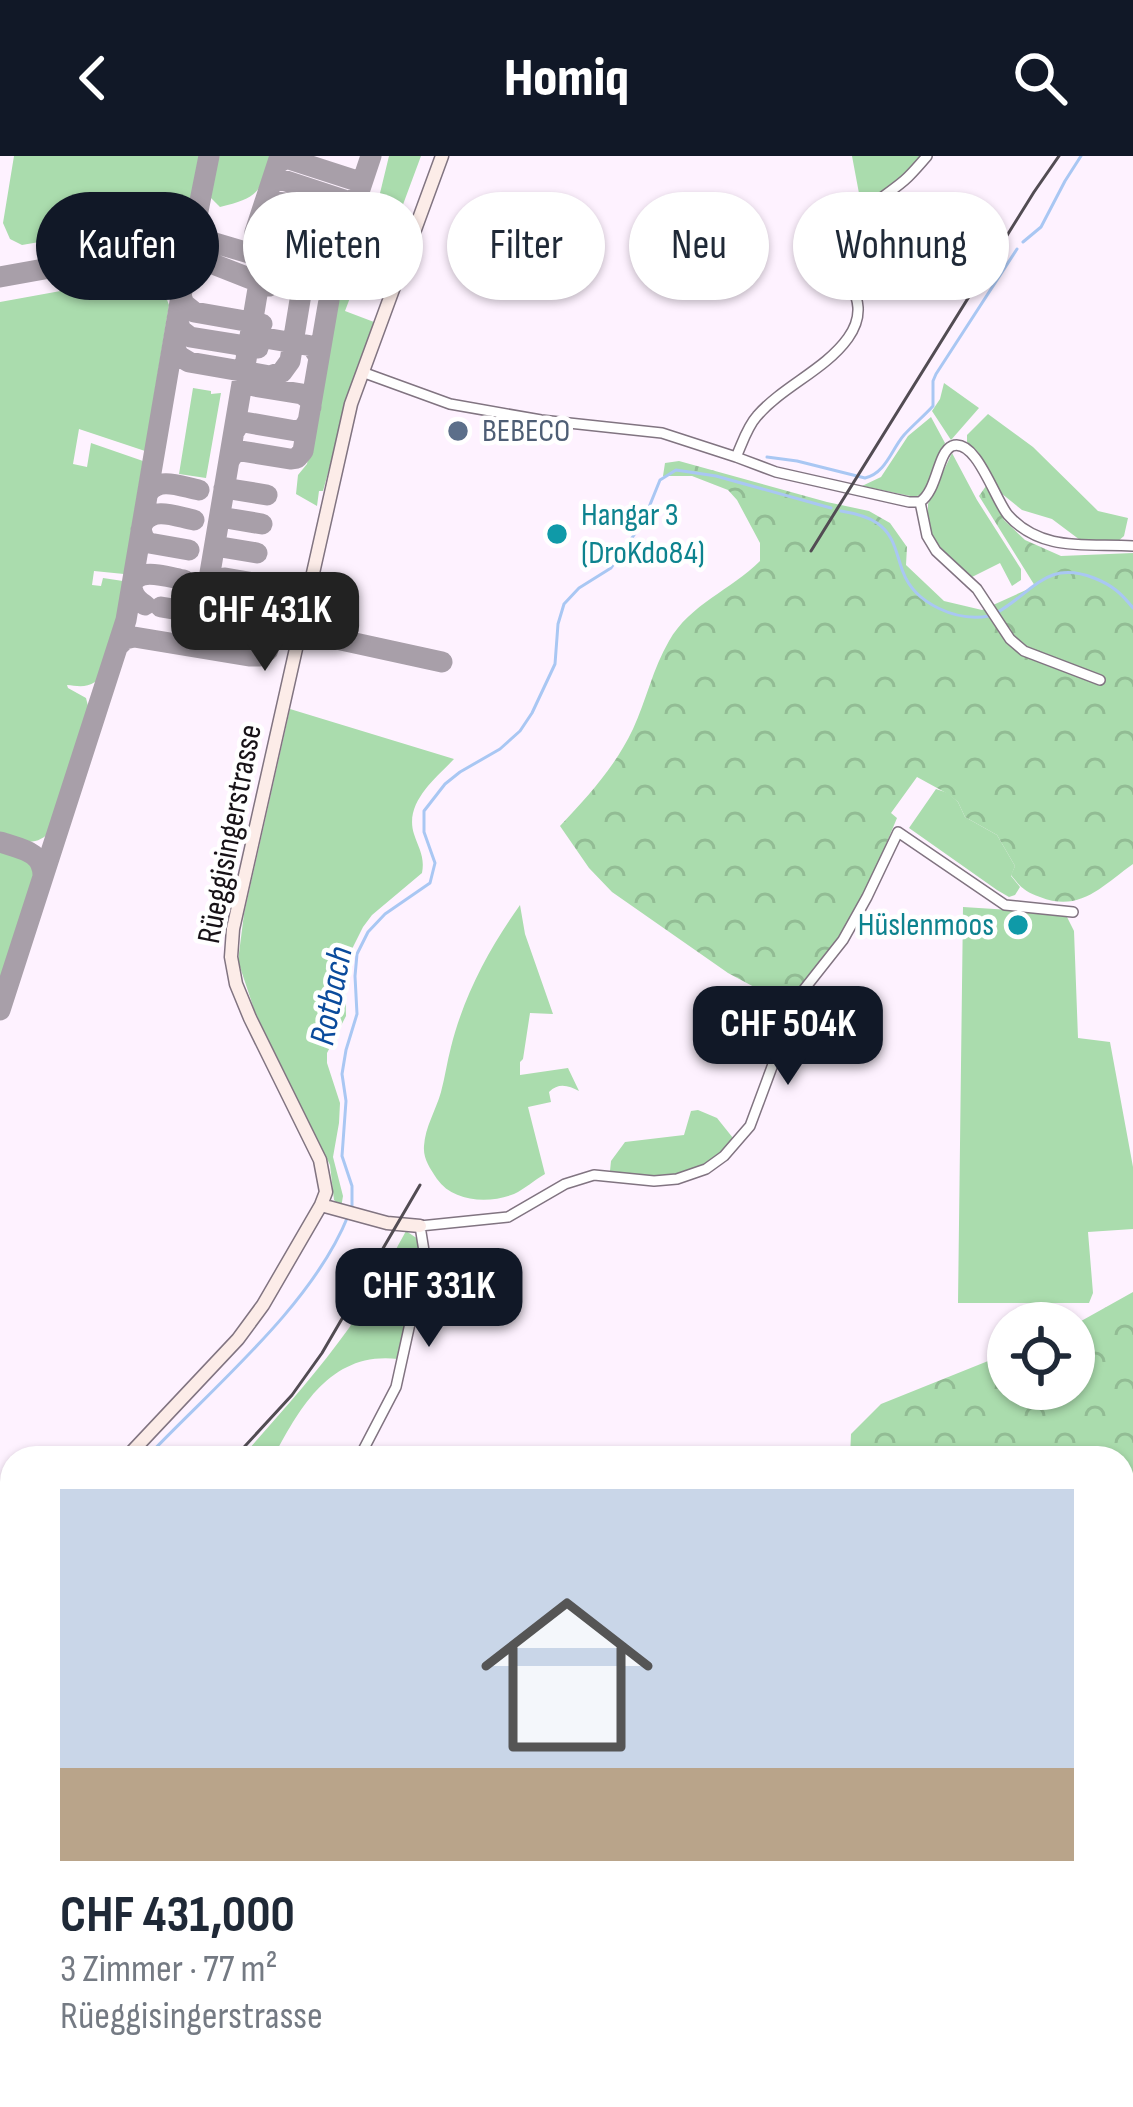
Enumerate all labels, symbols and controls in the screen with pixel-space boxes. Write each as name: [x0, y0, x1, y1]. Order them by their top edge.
icon: back: [60, 45, 126, 111]
icon: search: [1007, 45, 1073, 111]
text: Homiq: [504, 46, 629, 111]
chip: Kaufen: [36, 192, 219, 300]
chip: Mieten: [243, 192, 423, 300]
chip: Filter: [447, 192, 605, 300]
chip: Neu: [629, 192, 769, 300]
chip: Wohnung: [793, 192, 1009, 300]
place label: BEBECO: [482, 411, 570, 451]
marker: BEBECO: [445, 418, 471, 444]
place label: Hangar 3 (DroKdo84): [581, 495, 705, 573]
marker: Hangar 3 (DroKdo84): [544, 521, 570, 547]
pin: CHF 431K: [141, 572, 389, 674]
text: CHF 431K: [198, 587, 332, 634]
street label: Rüeggisingerstrasse: [189, 721, 271, 947]
place label: Hüslenmoos: [858, 905, 994, 945]
marker: Hüslenmoos: [1005, 912, 1031, 938]
water label: Rotbach: [301, 943, 363, 1049]
pin: CHF 504K: [664, 986, 912, 1088]
text: CHF 504K: [720, 1001, 856, 1048]
pin: CHF 331K: [305, 1248, 553, 1350]
text: CHF 331K: [362, 1263, 496, 1310]
map controls: [987, 1302, 1095, 1410]
button: locate: [987, 1302, 1095, 1410]
icon: home: [459, 1567, 675, 1783]
text: CHF 431,000: [60, 1885, 295, 1946]
text: 3 Zimmer · 77 m²: [60, 1946, 278, 1993]
text: Rüeggisingerstrasse: [60, 1993, 323, 2040]

